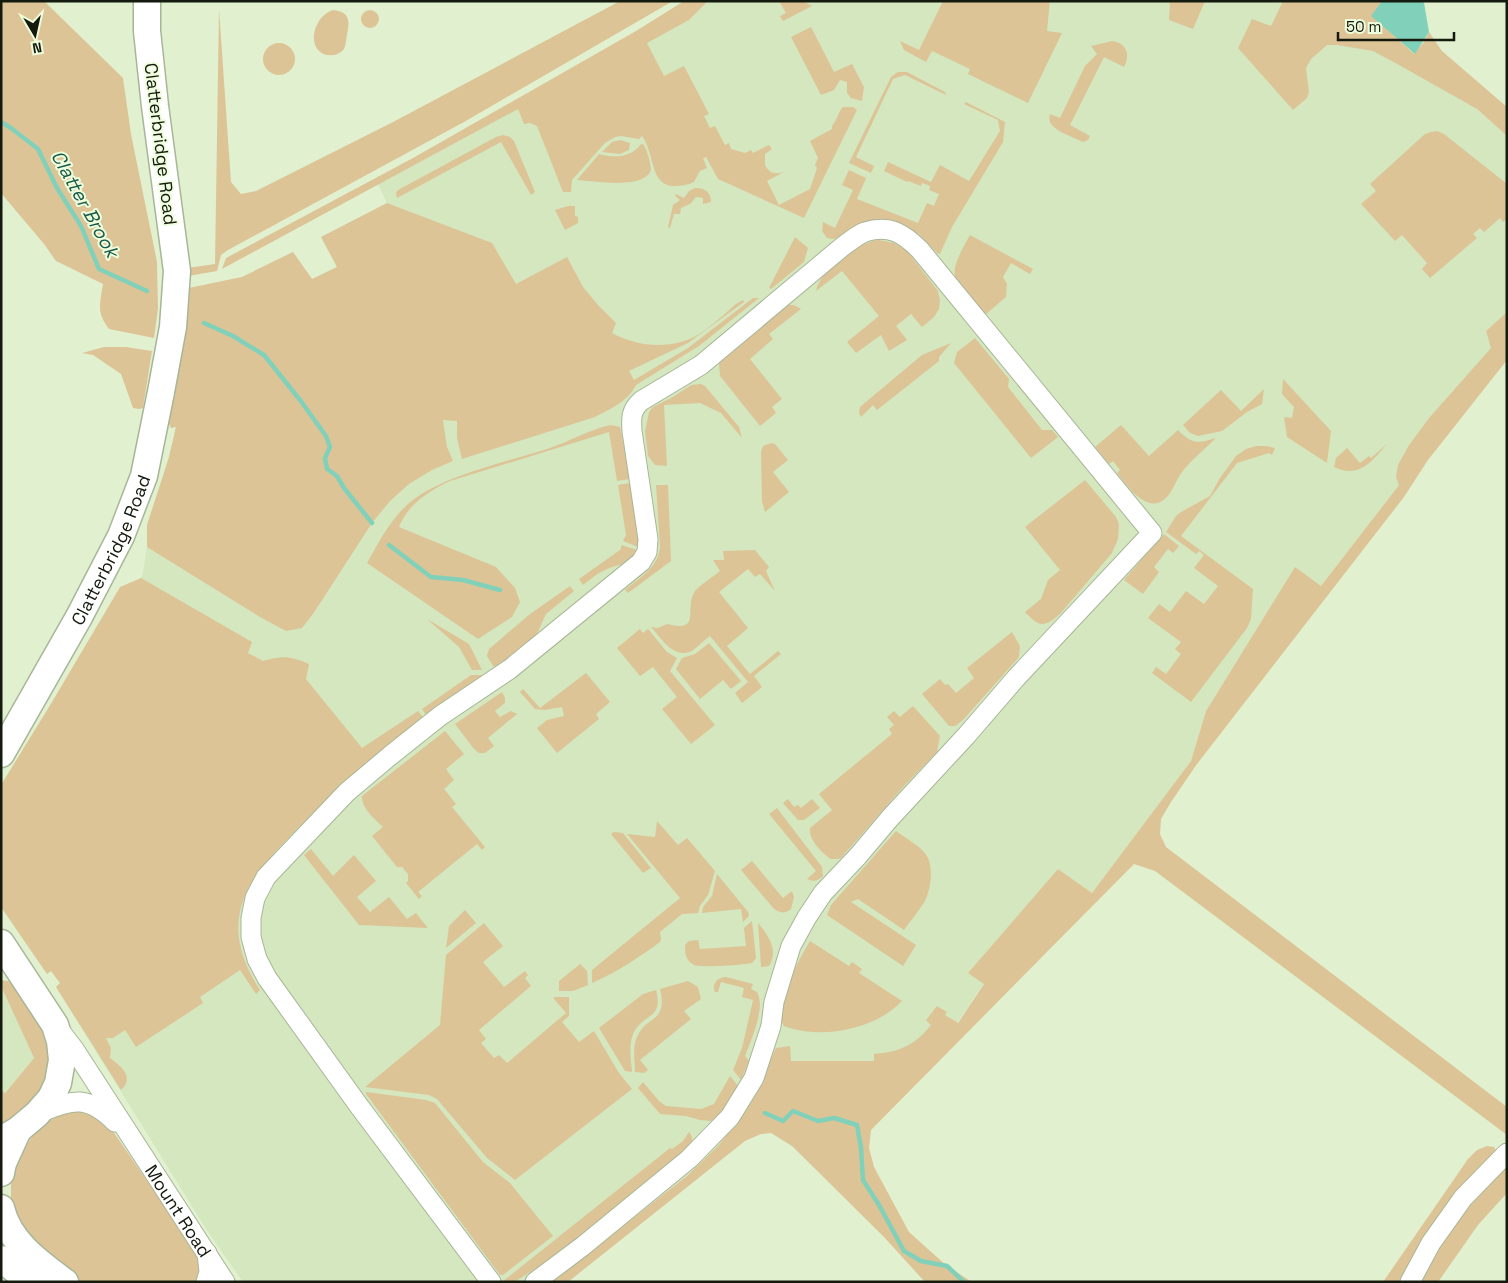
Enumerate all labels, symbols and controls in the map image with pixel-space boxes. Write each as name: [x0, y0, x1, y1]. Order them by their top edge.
north arrow: [10, 10, 60, 60]
scale bar: [1338, 10, 1454, 42]
text: 50 m: [1346, 17, 1381, 36]
text: N: [31, 38, 43, 57]
street label: Clatterbridge Road: [140, 62, 182, 226]
water label: Clatter Brook: [45, 146, 126, 265]
street label: Clatterbridge Road: [65, 471, 155, 629]
street label: Mount Road: [140, 1160, 217, 1261]

